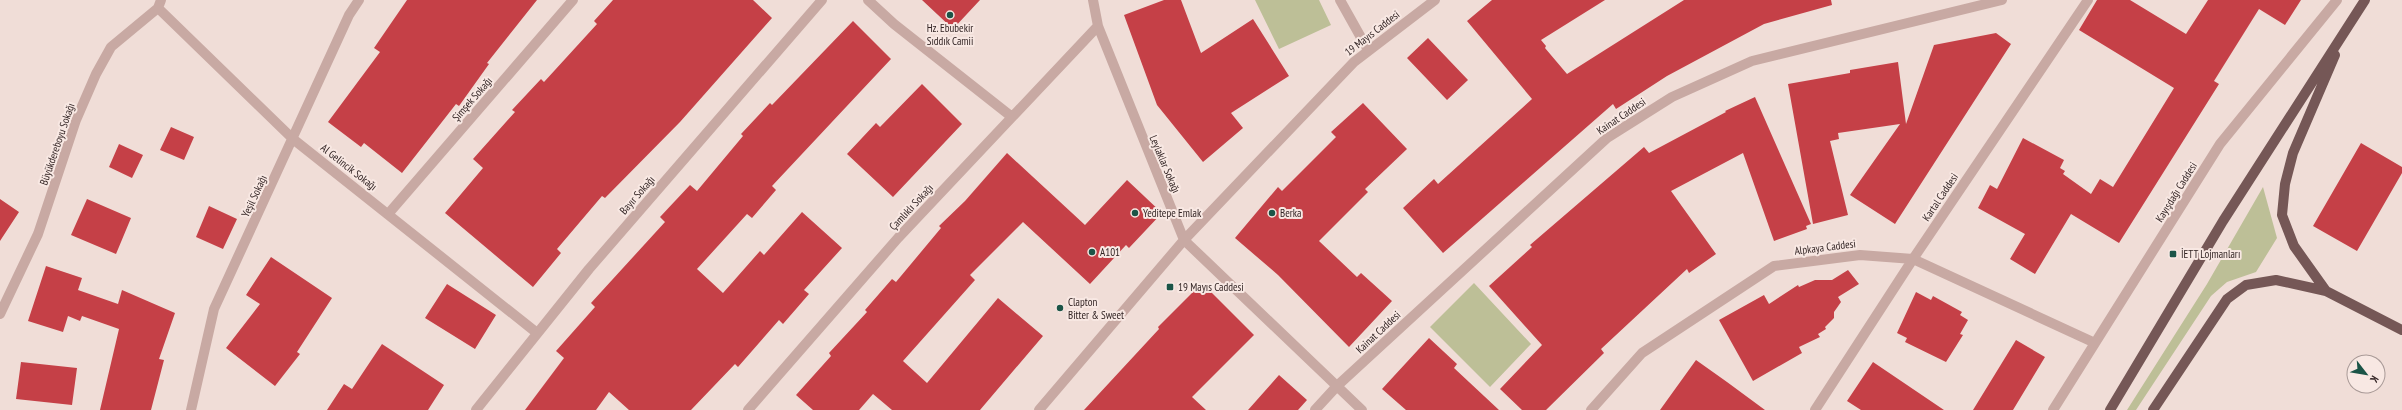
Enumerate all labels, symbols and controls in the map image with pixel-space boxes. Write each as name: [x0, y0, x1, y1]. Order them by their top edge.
street label: 19 Mayıs Caddesi: [1342, 7, 1402, 59]
marker: Hz. Ebubekir Sıddık Camii: [945, 10, 955, 20]
place label: Hz. Ebubekir Sıddık Camii: [927, 21, 973, 48]
street label: Şimşek Sokağı: [449, 74, 495, 124]
street label: Kainat Caddesi: [1594, 95, 1648, 137]
street label: Büyükdereboyu Sokağı: [36, 101, 78, 187]
street label: Leylaklar Sokağı: [1147, 133, 1183, 195]
street label: Al Gelincik Sokağı: [318, 141, 380, 193]
street label: Kayışdağı Caddesi: [2152, 159, 2200, 225]
street label: Kartal Caddesi: [1919, 170, 1961, 224]
street label: Yeşil Sokağı: [238, 173, 270, 219]
street label: Bayır Sokağı: [616, 173, 658, 217]
street label: Çamlıklı Sokağı: [886, 181, 936, 233]
place label: Yeditepe Emlak: [1143, 206, 1202, 220]
place label: Berka: [1280, 206, 1301, 220]
marker: Yeditepe Emlak: [1130, 208, 1140, 218]
marker: Berka: [1267, 208, 1277, 218]
street label: Alpkaya Caddesi: [1794, 236, 1856, 258]
place label: A101: [1100, 245, 1120, 259]
marker: A101: [1087, 247, 1097, 257]
place label: İETT Lojmanları: [2181, 247, 2240, 261]
marker: İETT Lojmanları: [2168, 249, 2178, 259]
place label: 19 Mayıs Caddesi: [1178, 280, 1244, 294]
marker: 19 Mayıs Caddesi: [1165, 282, 1175, 292]
place label: Clapton Bitter & Sweet: [1068, 295, 1124, 322]
marker: Clapton Bitter & Sweet: [1055, 303, 1065, 313]
street label: Kainat Caddesi: [1353, 308, 1403, 356]
north arrow: [2346, 354, 2386, 394]
text: K: [2367, 373, 2382, 385]

